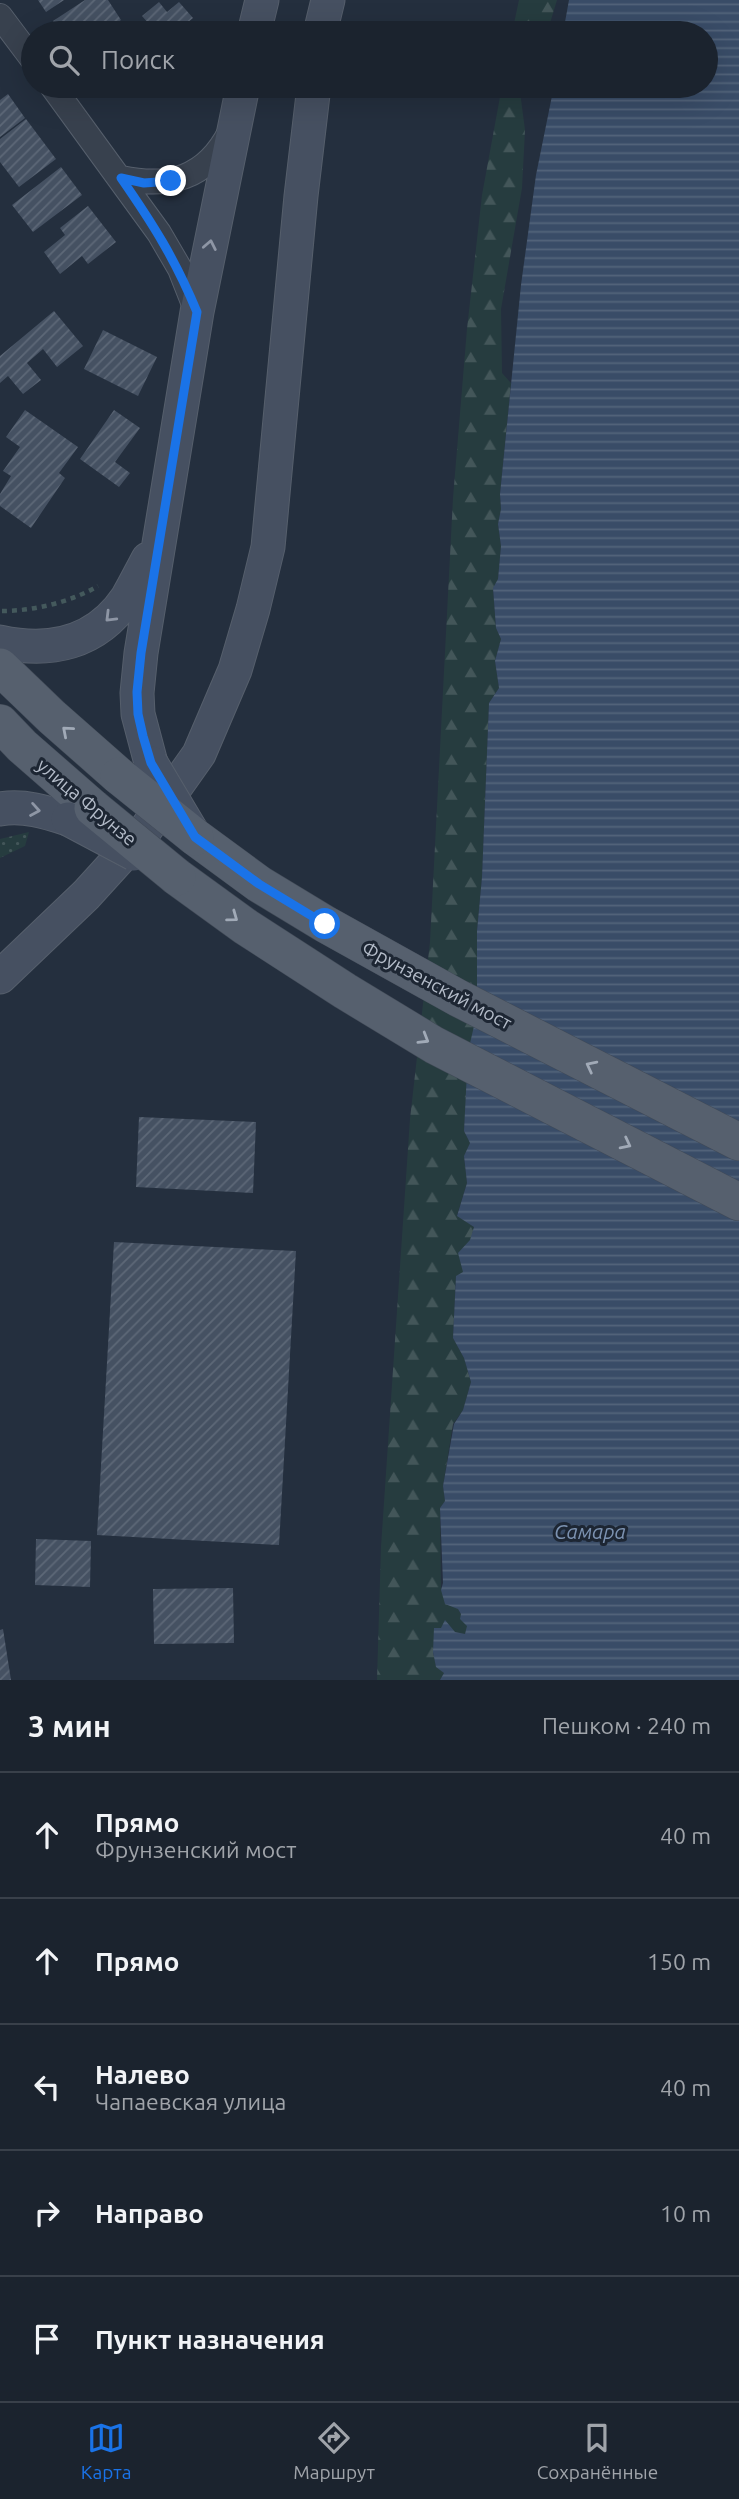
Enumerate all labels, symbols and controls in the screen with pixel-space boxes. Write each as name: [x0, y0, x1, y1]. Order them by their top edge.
search box: [21, 21, 718, 98]
icon: search: [45, 41, 83, 79]
text: Поиск: [101, 45, 175, 74]
route end: [155, 165, 186, 196]
one-way arrow: [202, 239, 217, 251]
one-way arrow: [105, 608, 118, 621]
one-way arrow: [63, 727, 76, 739]
street label: улица Фрунзе: [33, 754, 141, 850]
one-way arrow: [29, 802, 41, 817]
route start: [309, 908, 340, 939]
one-way arrow: [225, 909, 238, 921]
street label: Фрунзенский мост: [358, 936, 516, 1034]
one-way arrow: [417, 1031, 430, 1044]
one-way arrow: [586, 1061, 598, 1075]
one-way arrow: [619, 1136, 631, 1150]
water label: Самара: [554, 1519, 626, 1543]
text: 3 мин: [28, 1709, 111, 1743]
text: Пешком · 240 m: [542, 1713, 711, 1738]
text: Прямо: [95, 1808, 179, 1837]
icon: ahead: [28, 1816, 66, 1854]
text: 40 m: [660, 1823, 711, 1848]
text: Фрунзенский мост: [95, 1837, 296, 1862]
icon: ahead: [28, 1942, 66, 1980]
text: Прямо: [95, 1947, 179, 1976]
text: 150 m: [647, 1949, 711, 1974]
text: Налево: [95, 2060, 190, 2089]
icon: left: [28, 2068, 66, 2106]
text: 40 m: [660, 2075, 711, 2100]
text: Чапаевская улица: [95, 2089, 286, 2114]
icon: right: [28, 2194, 66, 2232]
text: Направо: [95, 2199, 204, 2228]
text: 10 m: [660, 2201, 711, 2226]
icon: arrive: [28, 2320, 66, 2358]
text: Пункт назначения: [95, 2325, 325, 2354]
tab: Карта: [81, 2419, 131, 2483]
tab: Маршрут: [293, 2419, 375, 2483]
tab: Сохранённые: [537, 2419, 658, 2483]

